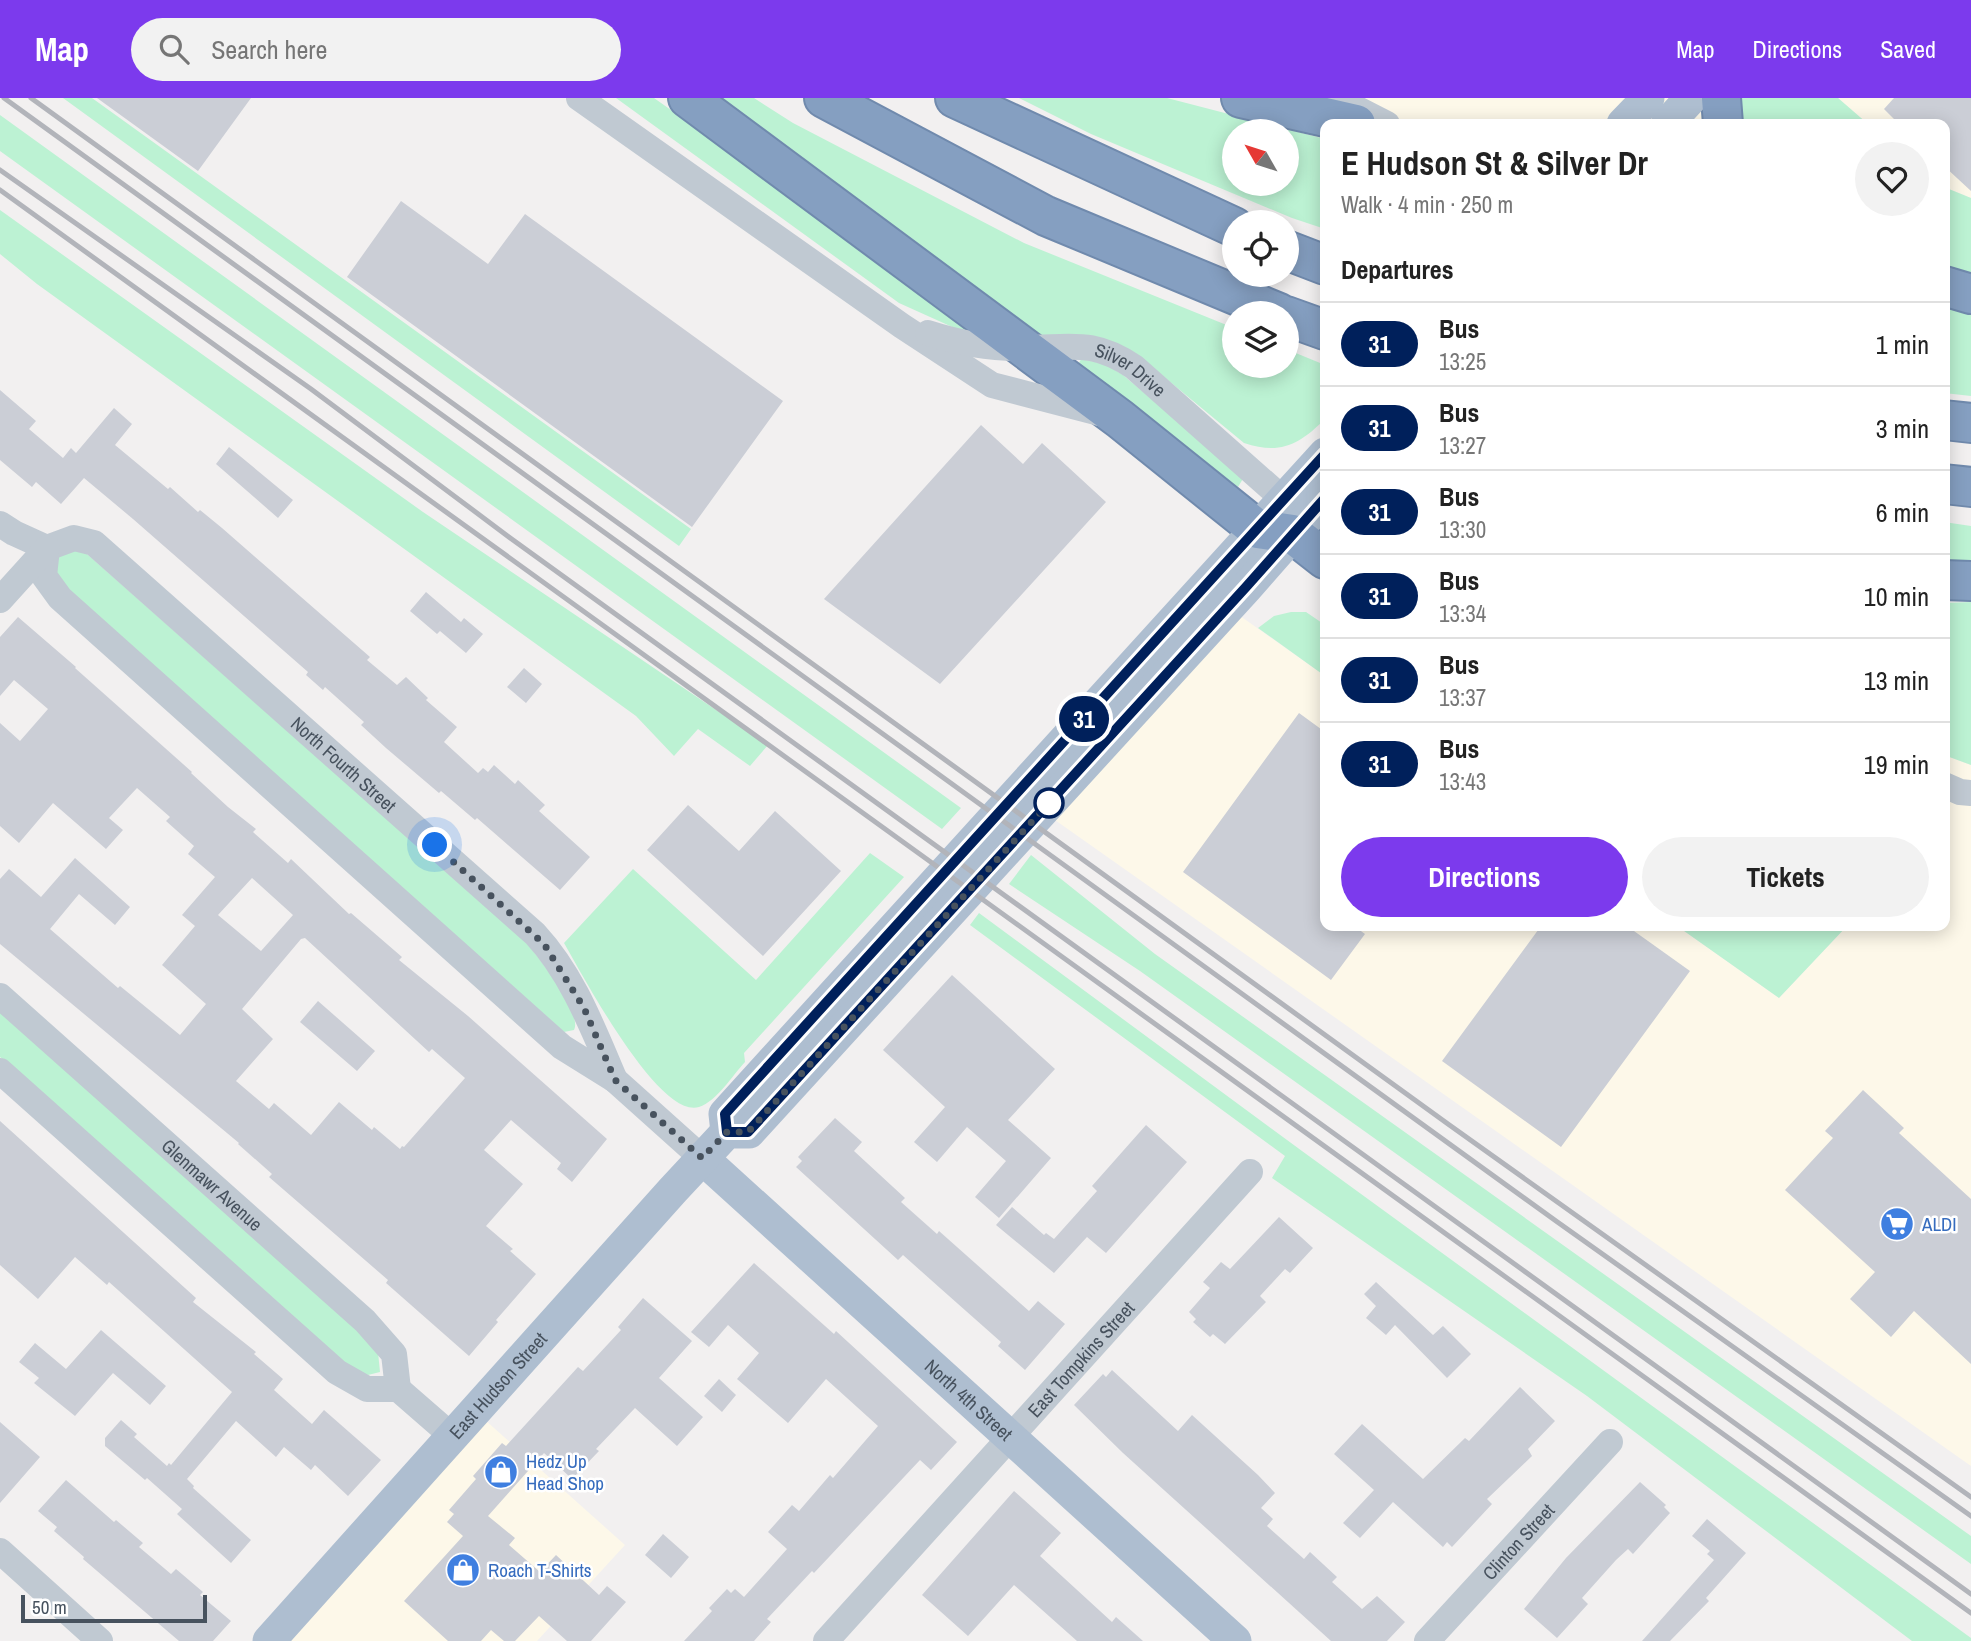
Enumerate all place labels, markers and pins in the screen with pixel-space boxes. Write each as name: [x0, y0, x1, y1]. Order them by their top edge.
unlabelled marker: [1034, 788, 1064, 818]
supermarket icon: ALDI: [1878, 1205, 1916, 1243]
place label: ALDI: [1921, 1211, 1957, 1237]
place label: Hedz Up Head Shop: [526, 1448, 604, 1496]
shop icon: Hedz Up Head Shop: [482, 1453, 520, 1491]
shop icon: Roach T-Shirts: [444, 1551, 482, 1589]
place label: Roach T-Shirts: [488, 1557, 592, 1583]

